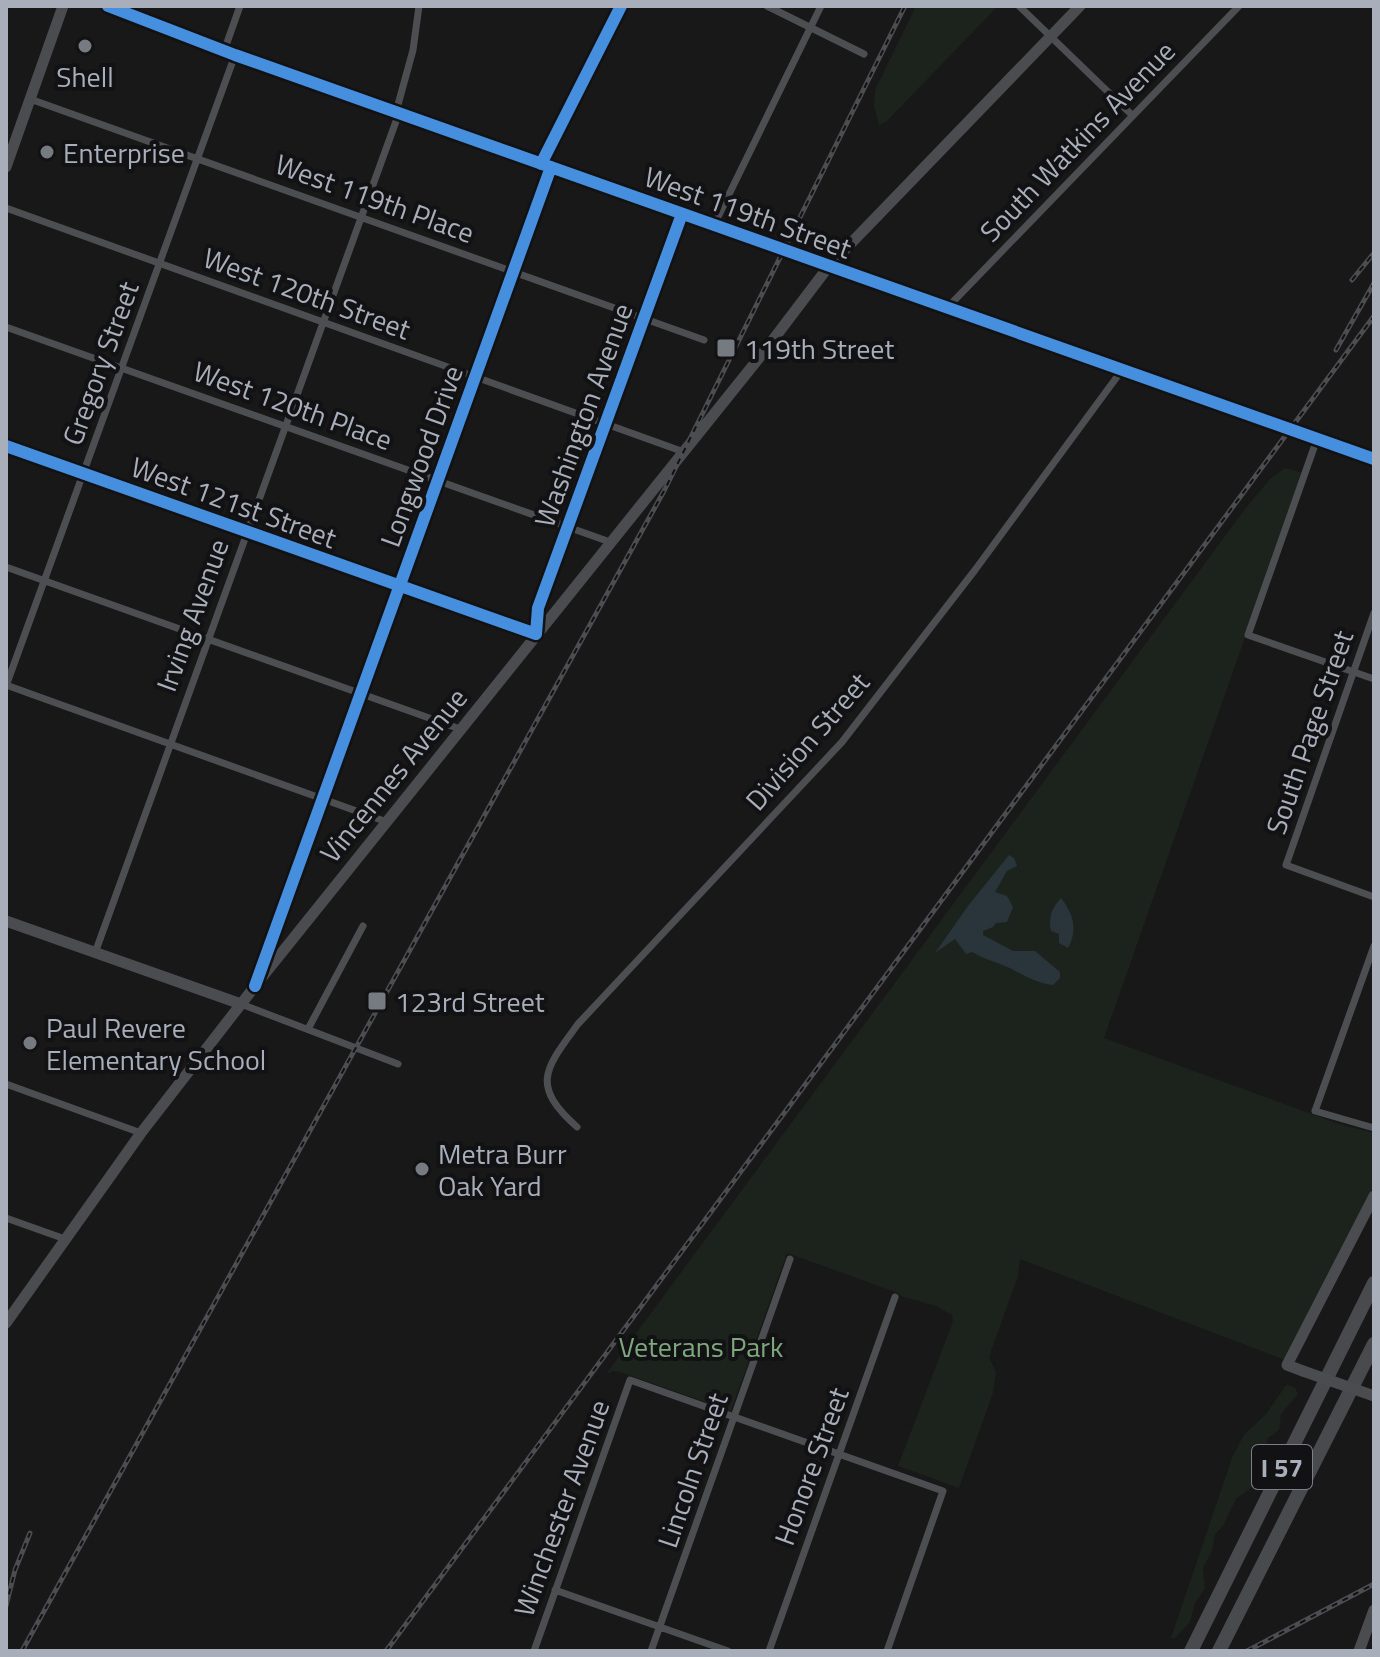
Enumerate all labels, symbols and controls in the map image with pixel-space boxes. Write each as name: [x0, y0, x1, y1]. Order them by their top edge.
street label: South Watkins Avenue: [969, 31, 1185, 251]
marker: Shell: [76, 37, 94, 55]
place label: Shell: [56, 55, 114, 98]
place label: Enterprise: [63, 131, 185, 174]
street label: West 119th Place: [270, 142, 480, 254]
marker: Enterprise: [38, 143, 56, 161]
street label: West 119th Street: [638, 155, 858, 269]
street label: West 120th Street: [197, 236, 417, 350]
street label: Gregory Street: [50, 275, 150, 451]
street label: Washington Avenue: [523, 297, 643, 533]
place label: 119th Street: [744, 327, 894, 370]
marker: 119th Street: [715, 337, 737, 359]
street label: West 120th Place: [188, 349, 398, 461]
street label: Longwood Drive: [368, 359, 474, 553]
street label: West 121st Street: [125, 445, 343, 559]
street label: Irving Avenue: [145, 533, 239, 697]
street label: South Page Street: [1254, 624, 1364, 840]
street label: Division Street: [735, 662, 879, 820]
street label: Vincennes Avenue: [309, 678, 477, 872]
place label: 123rd Street: [395, 980, 545, 1023]
marker: 123rd Street: [366, 990, 388, 1012]
place label: Paul Revere Elementary School: [46, 1006, 266, 1081]
marker: Paul Revere Elementary School: [21, 1034, 39, 1052]
place label: Metra Burr Oak Yard: [438, 1132, 567, 1207]
marker: Metra Burr Oak Yard: [413, 1160, 431, 1178]
park label: Veterans Park: [619, 1325, 783, 1368]
street label: Honore Street: [763, 1381, 860, 1551]
street label: Lincoln Street: [645, 1387, 739, 1553]
street label: Winchester Avenue: [502, 1394, 620, 1622]
road number: I 57: [1252, 1445, 1312, 1489]

